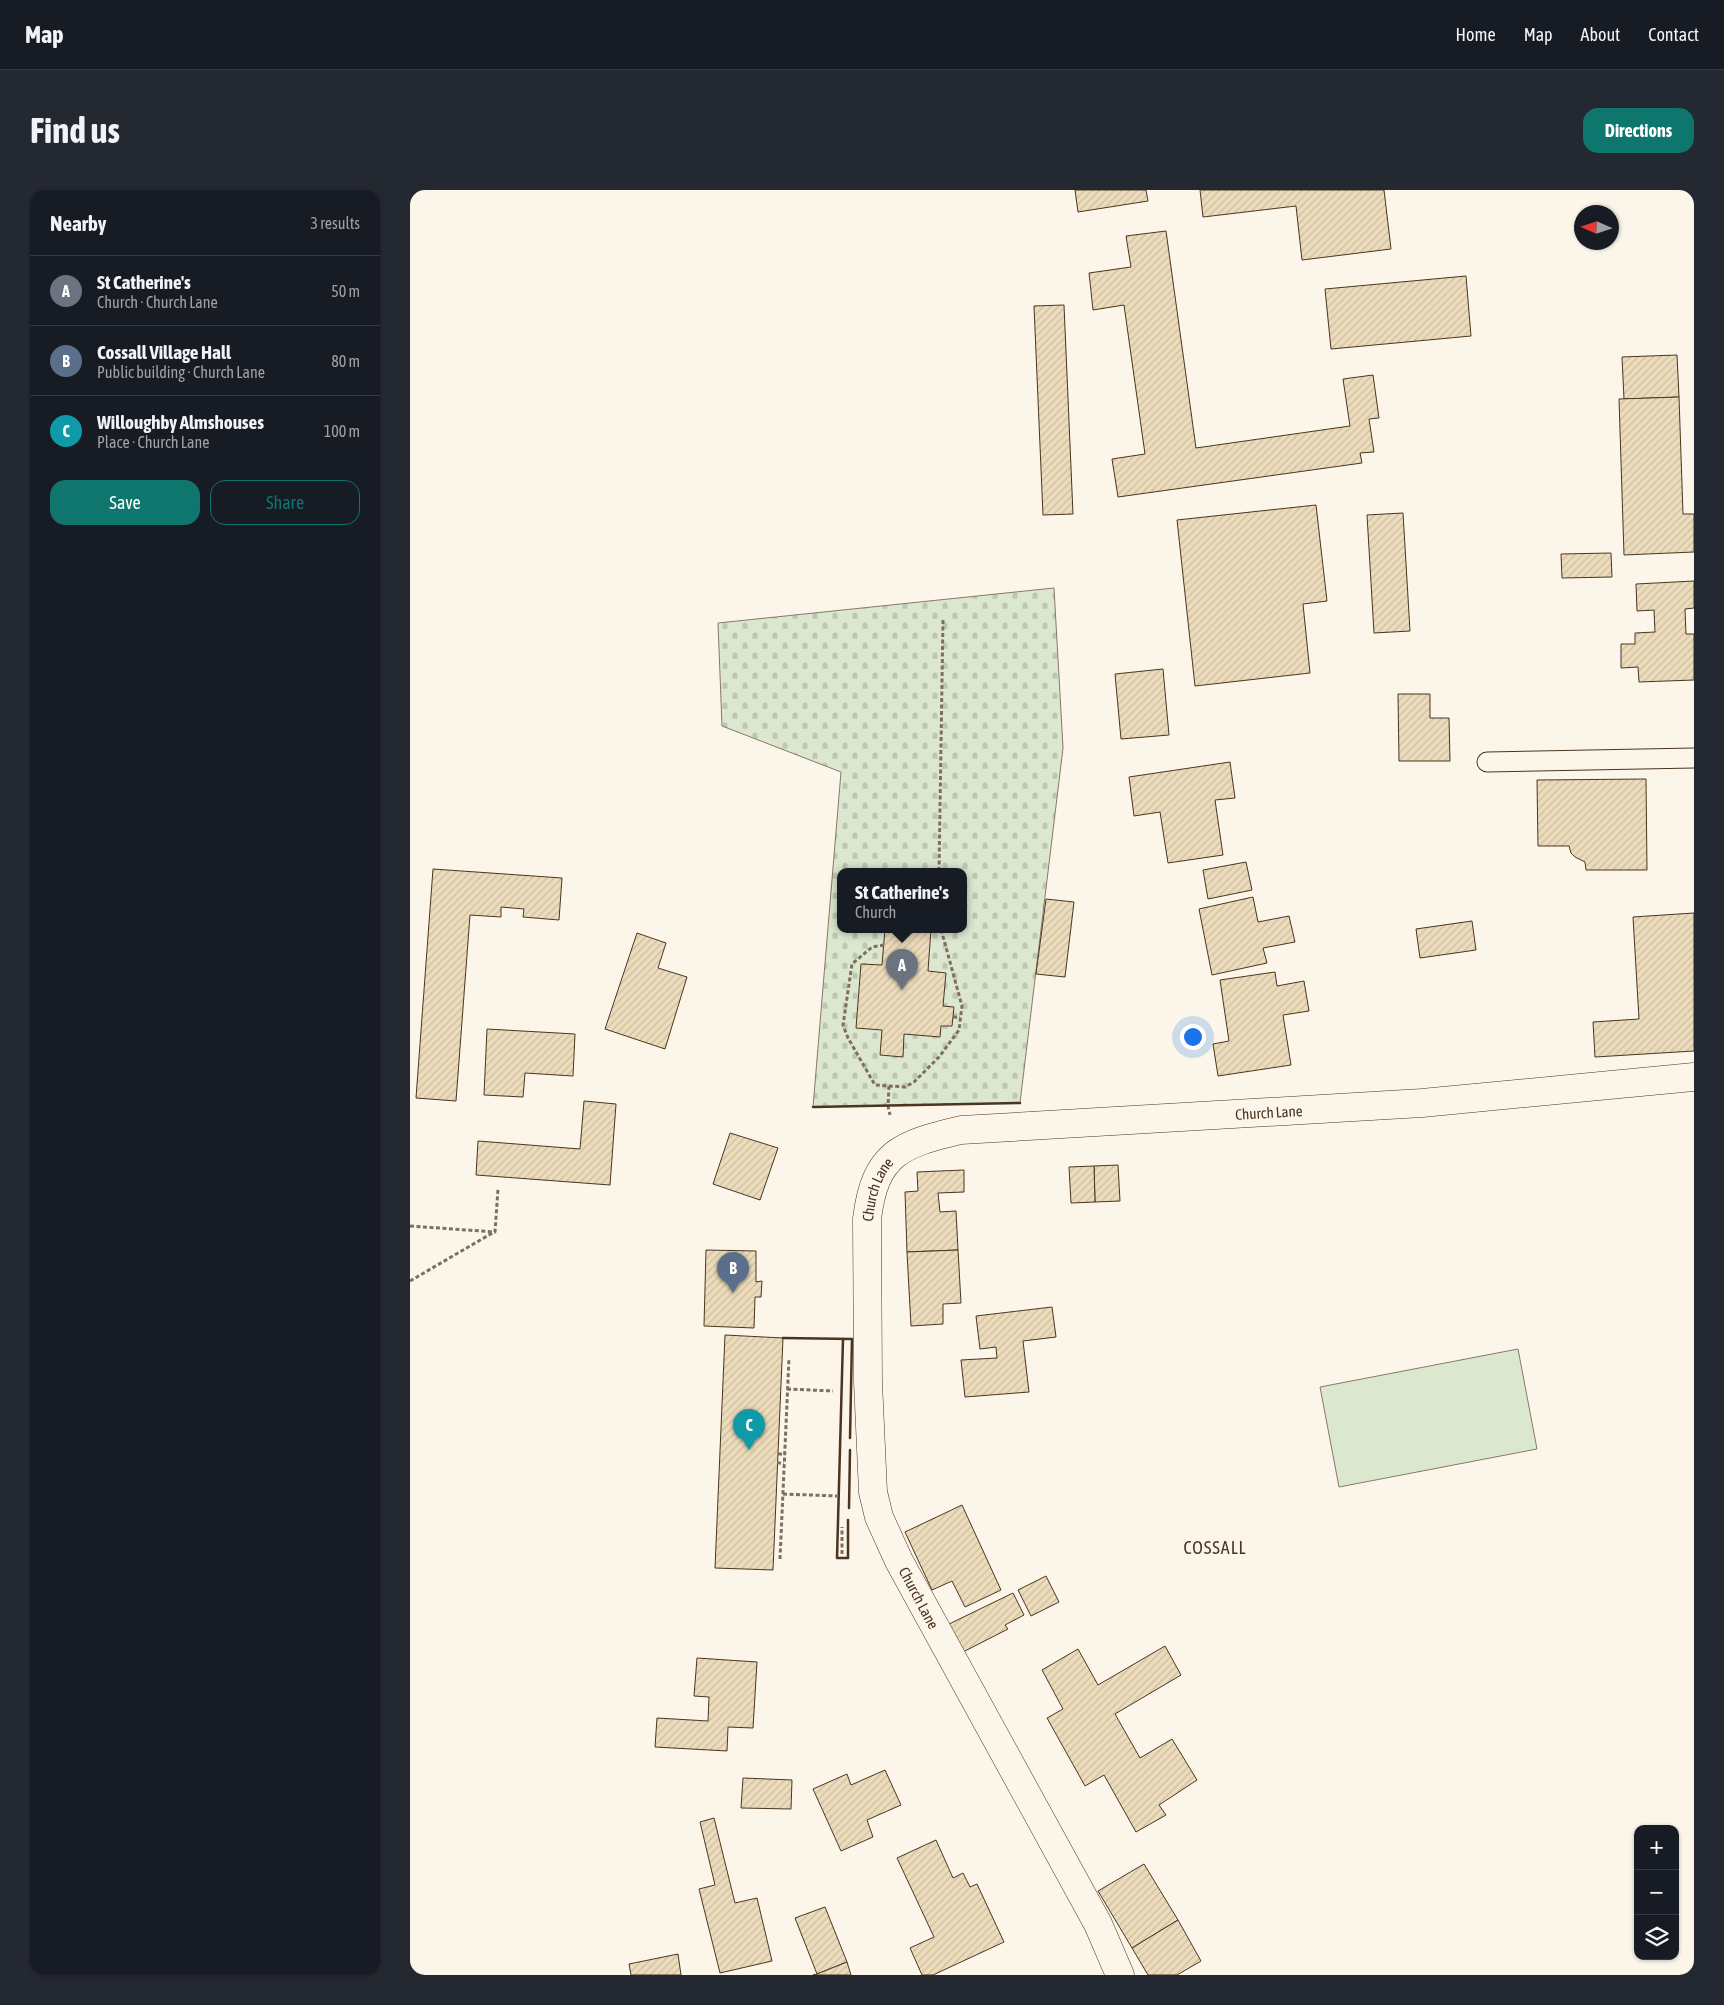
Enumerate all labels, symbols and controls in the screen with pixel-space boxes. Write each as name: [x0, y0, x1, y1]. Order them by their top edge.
text: Map: [25, 21, 64, 48]
text: Home: [1456, 24, 1496, 45]
text: Map: [1524, 24, 1553, 45]
text: About: [1581, 24, 1620, 45]
text: Contact: [1648, 24, 1699, 45]
button: Directions: [1583, 108, 1694, 153]
text: Find us: [30, 110, 120, 150]
north arrow: [1574, 205, 1619, 250]
text: Nearby: [50, 211, 106, 235]
text: 3 results: [310, 214, 360, 232]
text: St Catherine's: [97, 271, 191, 293]
text: A: [62, 282, 70, 300]
text: 50 m: [331, 282, 360, 300]
text: Church · Church Lane: [97, 293, 218, 311]
text: Cossall Village Hall: [97, 341, 231, 363]
text: B: [62, 352, 70, 370]
text: 80 m: [331, 352, 360, 370]
text: Public building · Church Lane: [97, 363, 265, 381]
text: Willoughby Almshouses: [97, 411, 264, 433]
text: C: [62, 422, 70, 440]
text: 100 m: [324, 422, 360, 440]
text: Place · Church Lane: [97, 433, 209, 451]
button: Save: [50, 480, 200, 525]
button: Share: [210, 480, 360, 525]
popup: [837, 868, 967, 933]
text: St Catherine's: [855, 881, 949, 903]
text: Church: [855, 903, 896, 921]
pin: A: [886, 949, 918, 990]
your location: [1180, 1024, 1206, 1050]
street label: Church Lane: [1235, 1102, 1303, 1122]
street label: Church Lane: [858, 1153, 896, 1222]
pin: B: [717, 1252, 749, 1293]
pin: C: [733, 1409, 765, 1450]
district label: COSSALL: [1183, 1537, 1247, 1558]
street label: Church Lane: [896, 1564, 942, 1632]
map controls: [1634, 1825, 1679, 1960]
button: +: [1634, 1825, 1679, 1870]
button: −: [1634, 1870, 1679, 1915]
button: layers: [1634, 1915, 1679, 1960]

